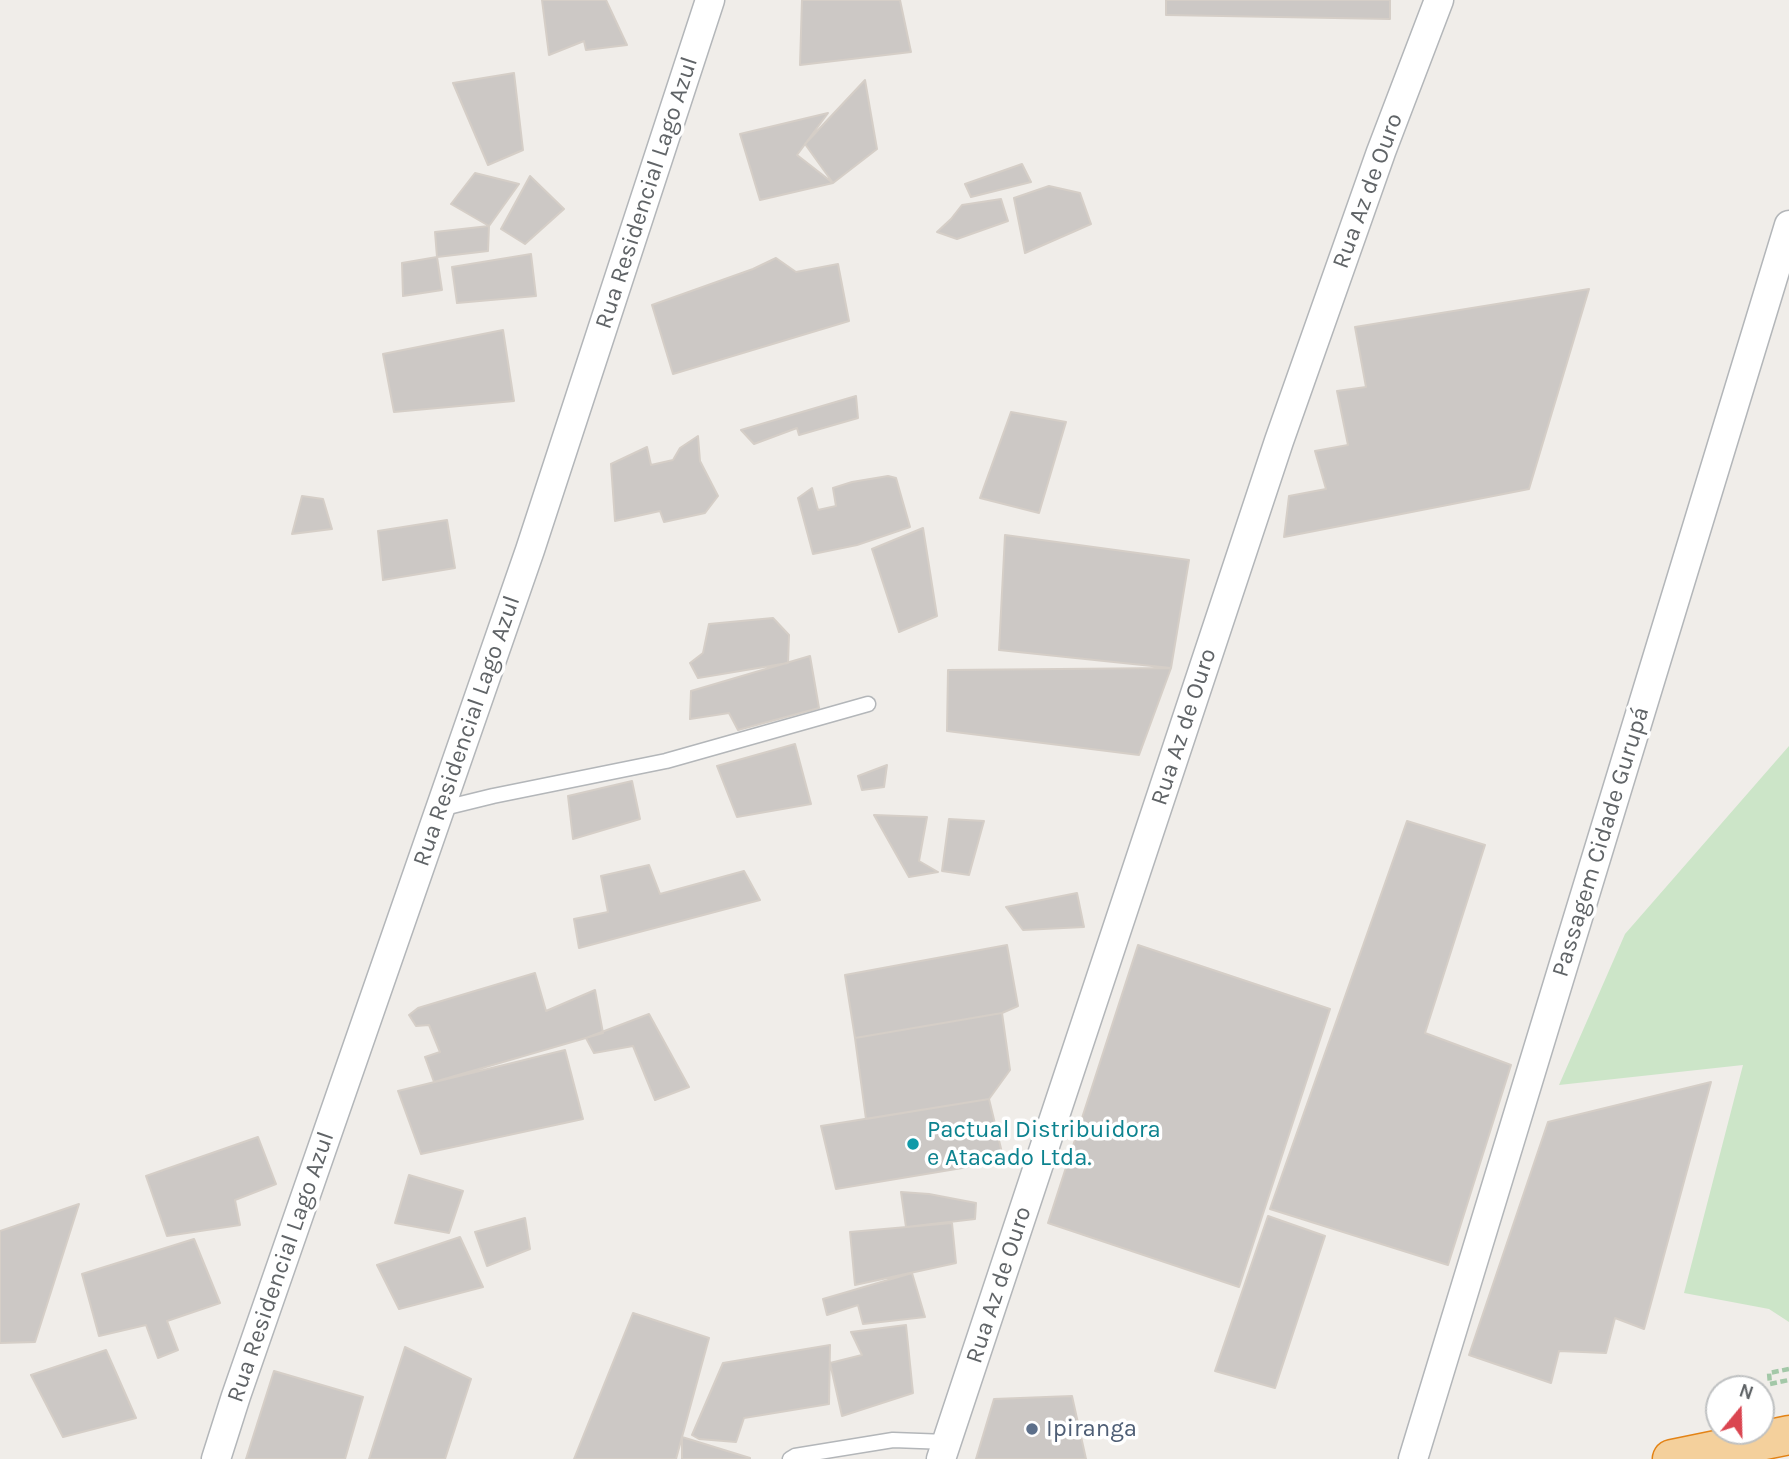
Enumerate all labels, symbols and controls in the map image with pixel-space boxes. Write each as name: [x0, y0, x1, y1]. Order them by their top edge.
street label: Rua Residencial Lago Azul: [589, 53, 705, 333]
street label: Rua Az de Ouro: [1327, 109, 1409, 273]
street label: Rua Residencial Lago Azul: [407, 592, 527, 870]
street label: Rua Az de Ouro: [1145, 645, 1223, 809]
street label: Passagem Cidade Gurupá: [1546, 703, 1656, 981]
place label: Pactual Distribuidora e Atacado Ltda.: [927, 1116, 1161, 1172]
street label: Rua Residencial Lago Azul: [221, 1128, 341, 1406]
marker: Pactual Distribuidora e Atacado Ltda.: [905, 1136, 921, 1152]
street label: Rua Az de Ouro: [960, 1203, 1038, 1367]
north arrow: [1705, 1375, 1775, 1445]
text: N: [1736, 1379, 1756, 1405]
place label: Ipiranga: [1046, 1415, 1137, 1443]
marker: Ipiranga: [1024, 1421, 1040, 1437]

